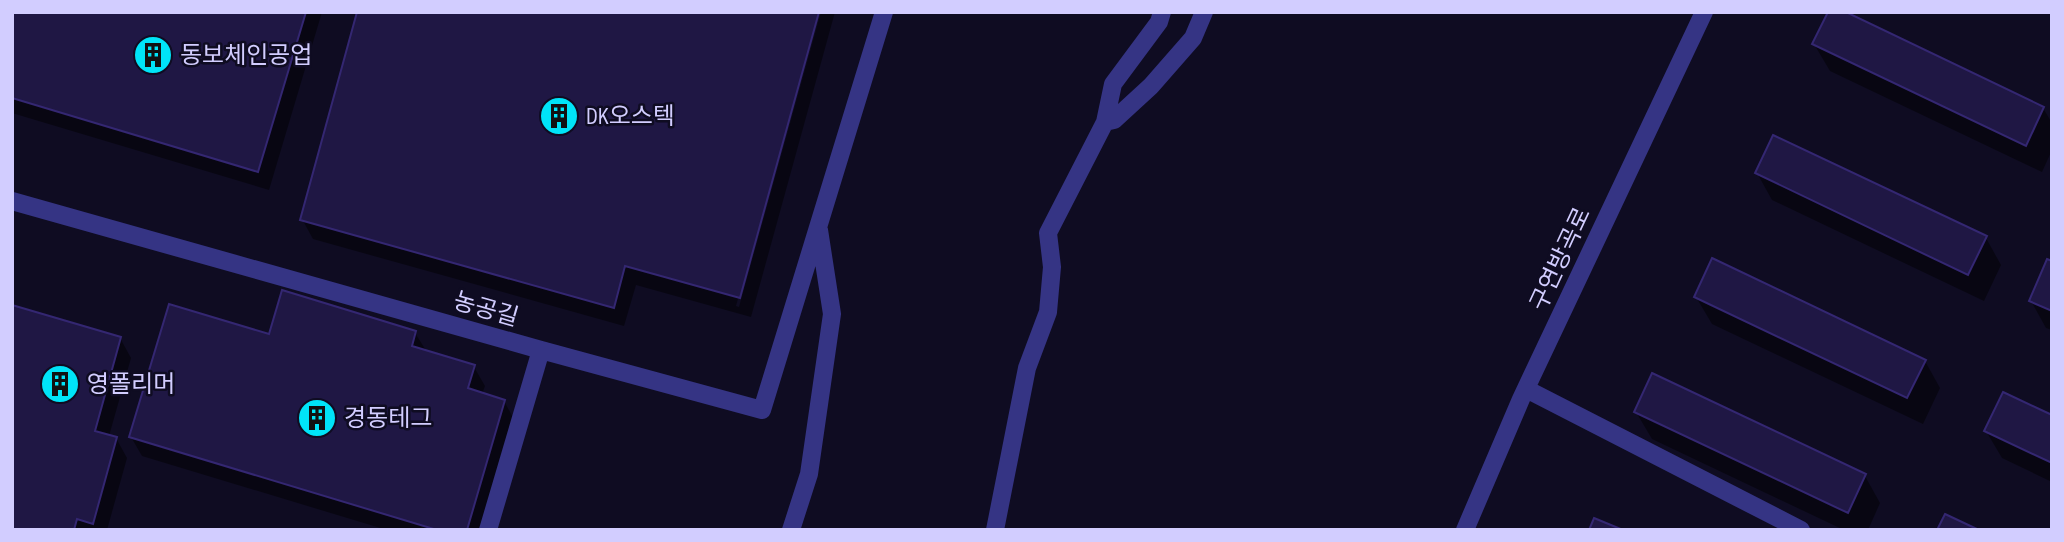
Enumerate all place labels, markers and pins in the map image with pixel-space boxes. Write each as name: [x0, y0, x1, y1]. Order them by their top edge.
building icon: 동보체인공업: [132, 34, 174, 76]
place label: 동보체인공업: [180, 41, 312, 70]
building icon: DK오스텍: [538, 95, 580, 137]
place label: DK오스텍: [586, 102, 675, 131]
building icon: 영폴리머: [39, 363, 81, 405]
place label: 영폴리머: [87, 370, 175, 399]
building icon: 경동테그: [296, 397, 338, 439]
place label: 경동테그: [344, 404, 432, 433]

